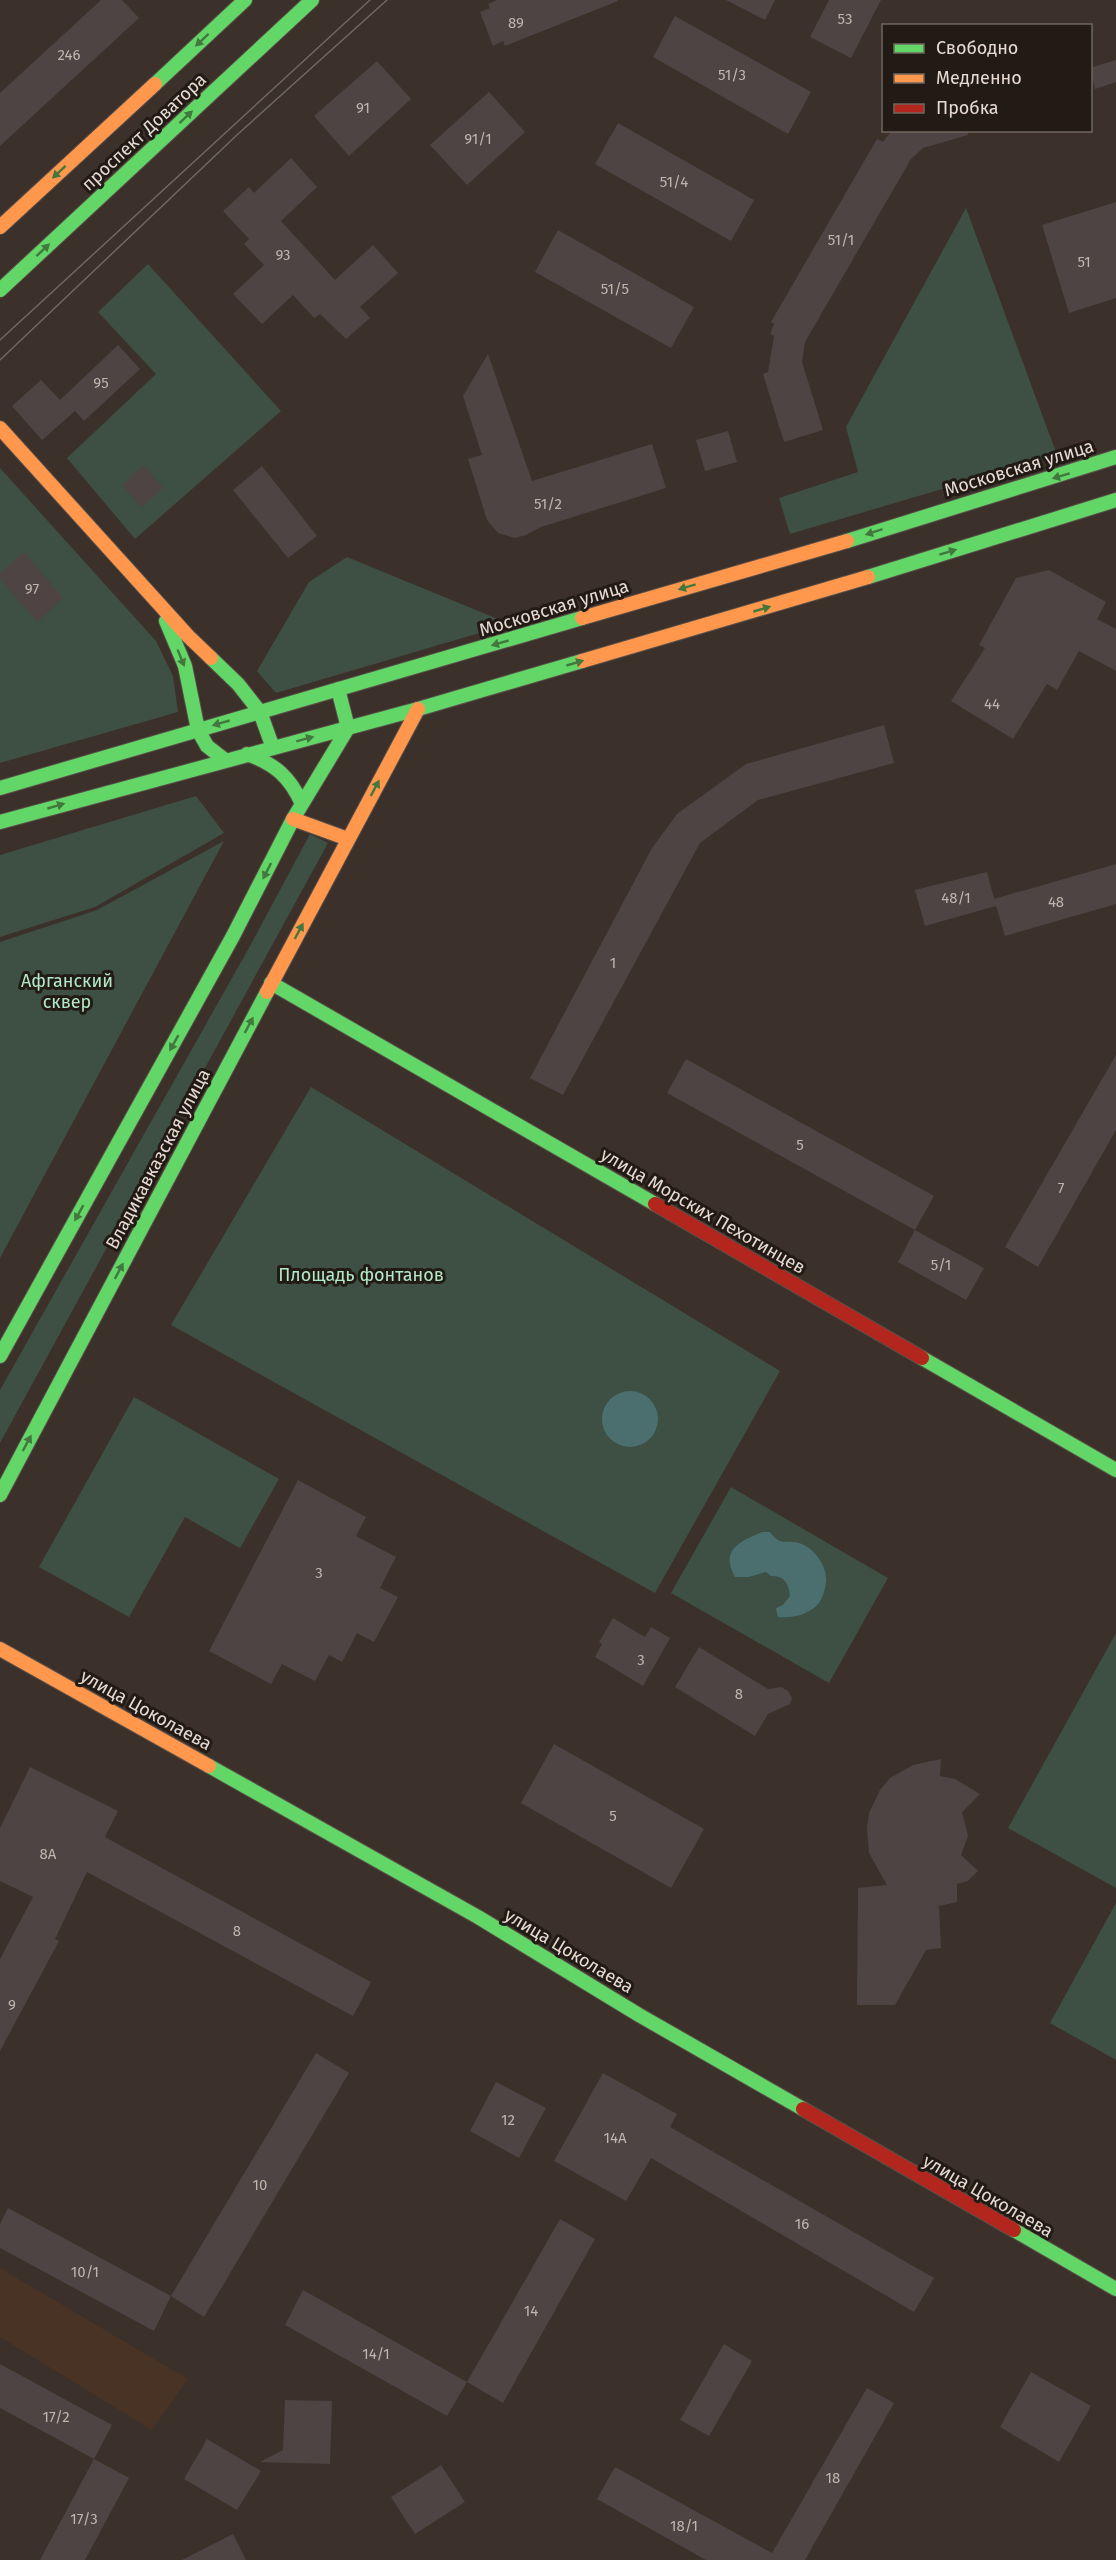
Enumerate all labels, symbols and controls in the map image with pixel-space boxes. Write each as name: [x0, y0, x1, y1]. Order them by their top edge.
house number: 53: [838, 10, 852, 28]
house number: 89: [508, 14, 524, 32]
legend: [882, 24, 1092, 132]
one-way arrow: [194, 33, 209, 47]
text: Свободно: [936, 37, 1018, 59]
house number: 246: [58, 46, 81, 64]
house number: 51/3: [718, 66, 746, 84]
text: Медленно: [936, 67, 1022, 89]
street label: проспект Доватора: [77, 69, 211, 195]
text: Пробка: [936, 97, 999, 119]
house number: 91: [356, 99, 370, 117]
one-way arrow: [178, 111, 193, 124]
house number: 91/1: [464, 130, 492, 148]
one-way arrow: [52, 165, 66, 179]
house number: 51/4: [660, 173, 688, 191]
house number: 51/1: [828, 231, 854, 249]
one-way arrow: [35, 244, 50, 257]
house number: 93: [275, 246, 291, 264]
house number: 51: [1077, 253, 1091, 271]
house number: 51/5: [601, 280, 629, 298]
house number: 95: [93, 374, 109, 392]
street label: Московская улица: [942, 435, 1096, 501]
one-way arrow: [1052, 472, 1070, 481]
house number: 51/2: [534, 495, 562, 513]
one-way arrow: [865, 528, 883, 538]
one-way arrow: [939, 547, 957, 556]
street label: Московская улица: [477, 575, 631, 641]
house number: 97: [25, 580, 39, 598]
one-way arrow: [678, 583, 696, 592]
one-way arrow: [753, 604, 771, 613]
one-way arrow: [491, 639, 509, 648]
one-way arrow: [177, 649, 187, 667]
one-way arrow: [566, 658, 584, 667]
house number: 44: [984, 695, 1000, 713]
one-way arrow: [212, 719, 230, 728]
one-way arrow: [296, 734, 315, 744]
one-way arrow: [371, 779, 380, 796]
one-way arrow: [47, 801, 65, 810]
one-way arrow: [262, 863, 271, 880]
house number: 48/1: [941, 889, 971, 907]
house number: 48: [1048, 893, 1064, 911]
one-way arrow: [294, 923, 304, 940]
house number: 1: [610, 954, 616, 972]
park label: Афганский сквер: [21, 970, 113, 1013]
one-way arrow: [244, 1016, 254, 1033]
one-way arrow: [169, 1035, 179, 1052]
street label: Владикавказская улица: [101, 1065, 215, 1253]
house number: 5: [796, 1136, 804, 1154]
street label: улица Морских Пехотинцев: [597, 1143, 809, 1279]
house number: 7: [1058, 1179, 1065, 1197]
one-way arrow: [74, 1205, 84, 1222]
house number: 5/1: [931, 1256, 951, 1274]
one-way arrow: [114, 1262, 124, 1279]
park label: Площадь фонтанов: [278, 1264, 444, 1286]
one-way arrow: [22, 1435, 32, 1452]
house number: 3: [315, 1564, 323, 1582]
house number: 3: [637, 1651, 645, 1669]
street label: улица Цоколаева: [77, 1665, 215, 1755]
house number: 8: [735, 1685, 743, 1703]
house number: 5: [609, 1807, 617, 1825]
house number: 8А: [40, 1845, 57, 1863]
street label: улица Цоколаева: [500, 1904, 638, 1998]
house number: 8: [233, 1922, 241, 1940]
house number: 9: [8, 1996, 16, 2014]
house number: 12: [501, 2111, 515, 2129]
house number: 14А: [603, 2129, 627, 2147]
street label: улица Цоколаева: [919, 2150, 1057, 2242]
house number: 10: [253, 2176, 267, 2194]
house number: 16: [795, 2215, 809, 2233]
house number: 10/1: [71, 2263, 99, 2281]
house number: 14: [524, 2302, 538, 2320]
house number: 14/1: [362, 2345, 390, 2363]
house number: 17/2: [42, 2408, 70, 2426]
house number: 18: [826, 2469, 840, 2487]
house number: 17/3: [70, 2510, 98, 2528]
house number: 18/1: [670, 2517, 698, 2535]

